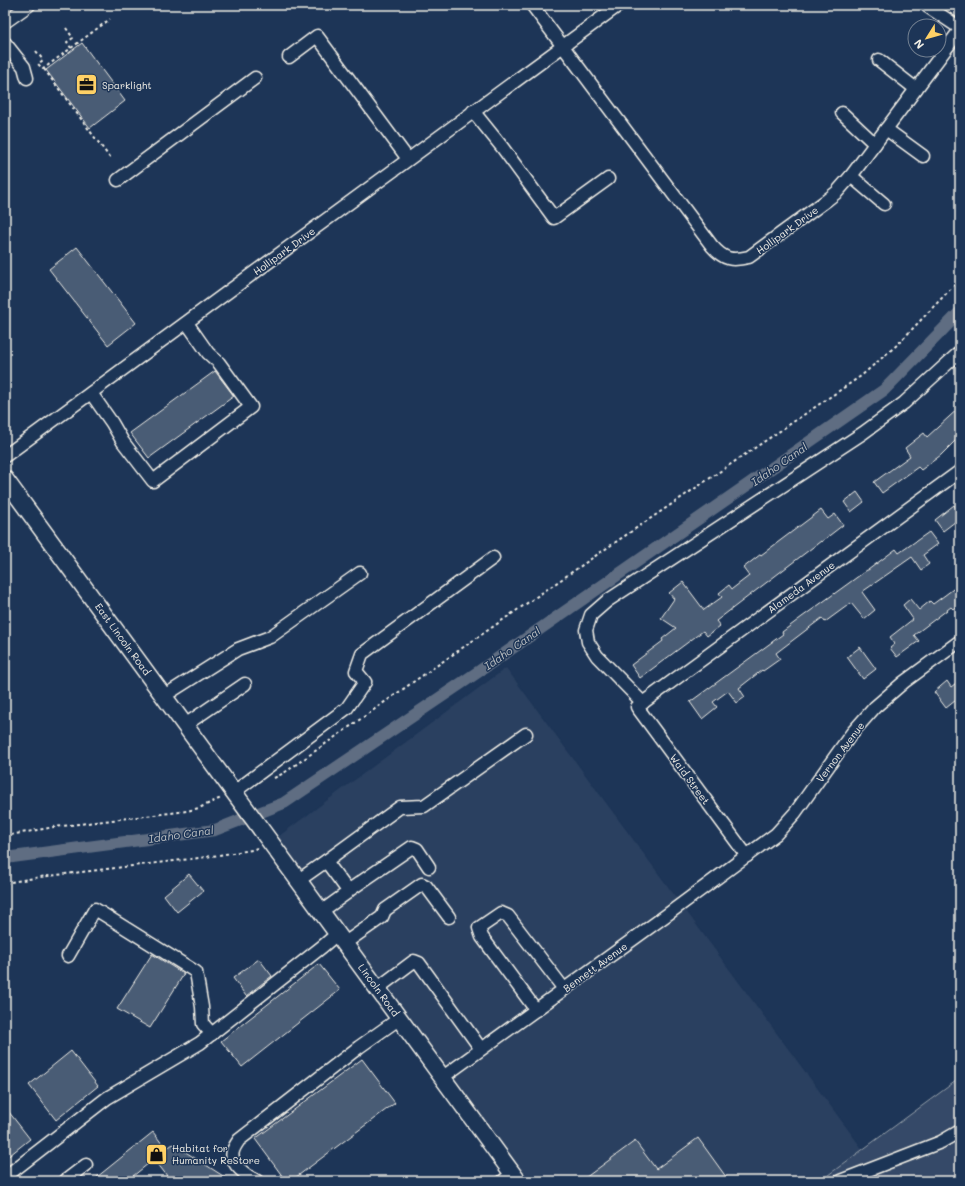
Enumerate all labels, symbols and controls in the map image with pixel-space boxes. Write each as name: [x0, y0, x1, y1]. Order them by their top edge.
north arrow: [907, 18, 947, 58]
text: N: [910, 36, 927, 52]
office icon: Sparklight: [73, 72, 99, 98]
place label: Sparklight: [102, 78, 152, 92]
street label: Hollipark Drive: [753, 203, 821, 257]
street label: Hollipark Drive: [250, 224, 318, 278]
water label: Idaho Canal: [748, 439, 810, 489]
street label: Alameda Avenue: [764, 558, 838, 616]
street label: East Lincoln Road: [92, 600, 154, 678]
water label: Idaho Canal: [481, 623, 543, 673]
street label: Vernon Avenue: [813, 719, 867, 785]
street label: Waid Street: [667, 751, 713, 807]
water label: Idaho Canal: [148, 822, 215, 846]
street label: Bennett Avenue: [560, 939, 630, 995]
street label: Lincoln Road: [355, 961, 403, 1019]
shop icon: Habitat for Humanity ReStore: [144, 1141, 170, 1167]
place label: Habitat for Humanity ReStore: [172, 1141, 260, 1167]

